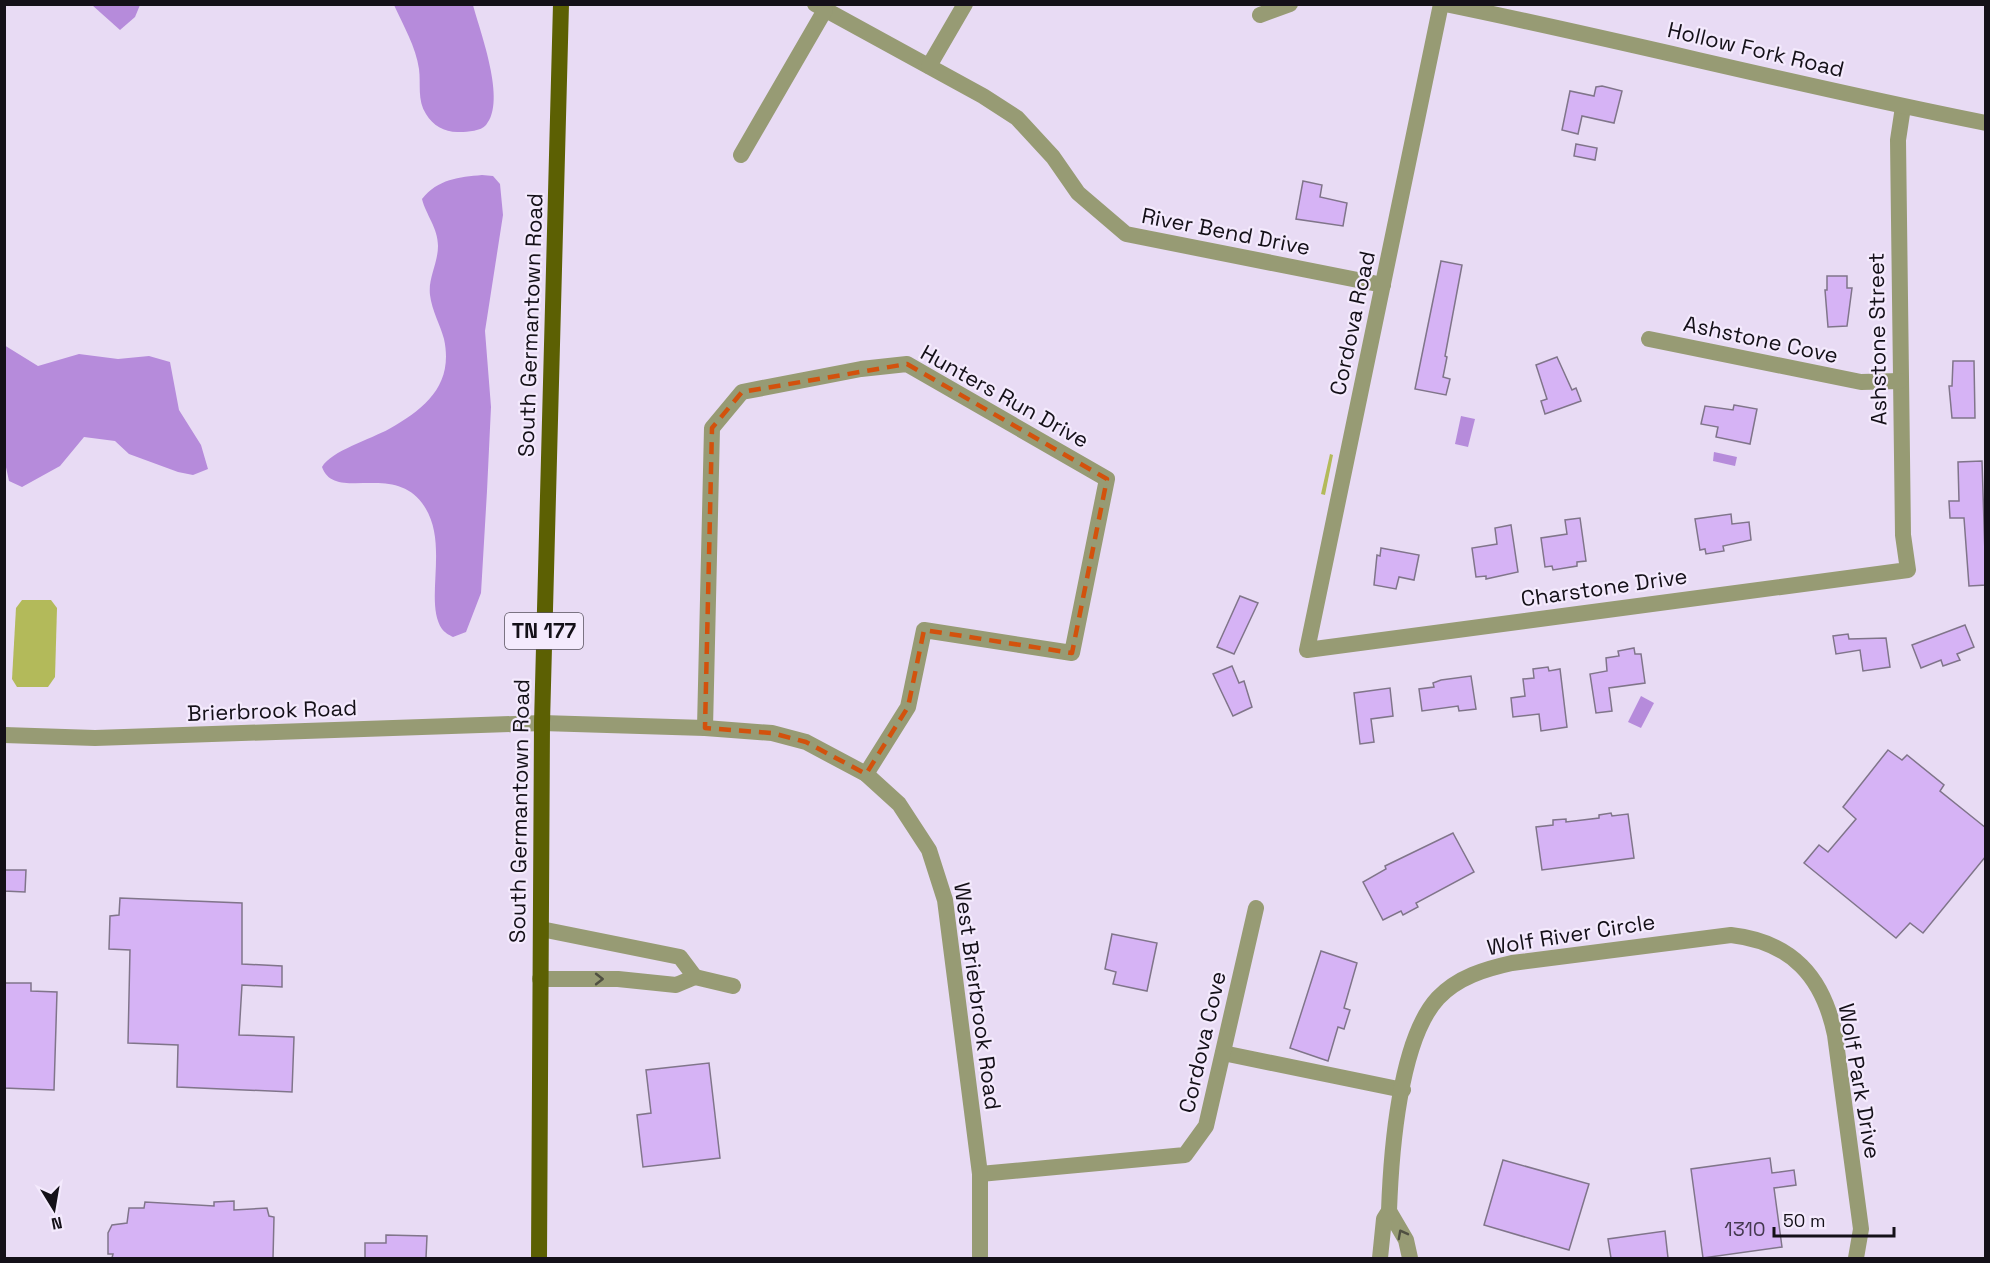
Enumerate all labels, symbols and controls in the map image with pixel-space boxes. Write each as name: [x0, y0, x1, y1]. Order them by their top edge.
street label: Hollow Fork Road: [1665, 15, 1847, 83]
street label: South Germantown Road: [511, 192, 549, 458]
street label: River Bend Drive: [1139, 201, 1313, 261]
street label: Cordova Road: [1323, 248, 1381, 398]
street label: Ashstone Street: [1861, 252, 1893, 426]
street label: Ashstone Cove: [1681, 309, 1841, 369]
street label: Hunters Run Drive: [916, 338, 1094, 454]
street label: Charstone Drive: [1519, 561, 1689, 613]
road number: TN 177: [505, 613, 583, 649]
street label: South Germantown Road: [503, 679, 535, 943]
street label: Brierbrook Road: [186, 693, 358, 727]
street label: West Brierbrook Road: [948, 880, 1008, 1112]
street label: Wolf River Circle: [1485, 907, 1657, 961]
street label: Cordova Cove: [1172, 968, 1232, 1116]
one-way arrow: [594, 973, 603, 985]
street label: Wolf Park Drive: [1833, 1001, 1887, 1161]
north arrow: [24, 1179, 84, 1239]
scale bar: [1774, 1200, 1894, 1238]
text: 50 m: [1783, 1209, 1825, 1232]
text: N: [49, 1212, 64, 1235]
house number: 1310: [1724, 1216, 1766, 1242]
one-way arrow: [1398, 1229, 1409, 1240]

